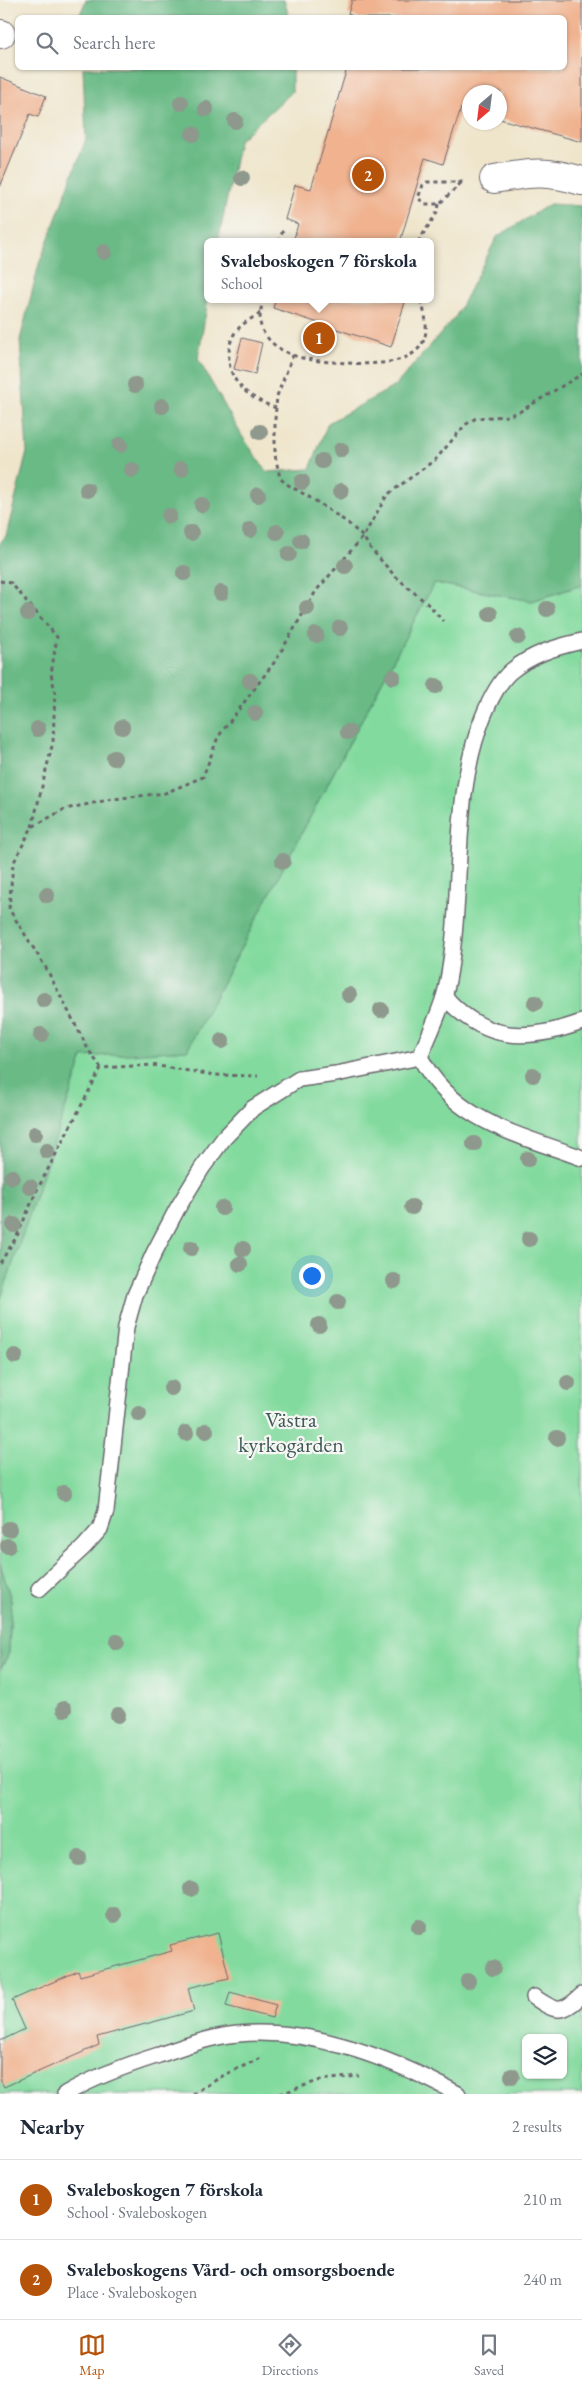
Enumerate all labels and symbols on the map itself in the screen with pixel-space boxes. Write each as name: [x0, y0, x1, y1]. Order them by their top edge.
north arrow: [462, 85, 507, 130]
pin: 2: [352, 156, 384, 194]
pin: 1: [303, 319, 335, 357]
your location: [299, 1263, 325, 1289]
park label: Västra kyrkogården: [238, 1405, 344, 1459]

